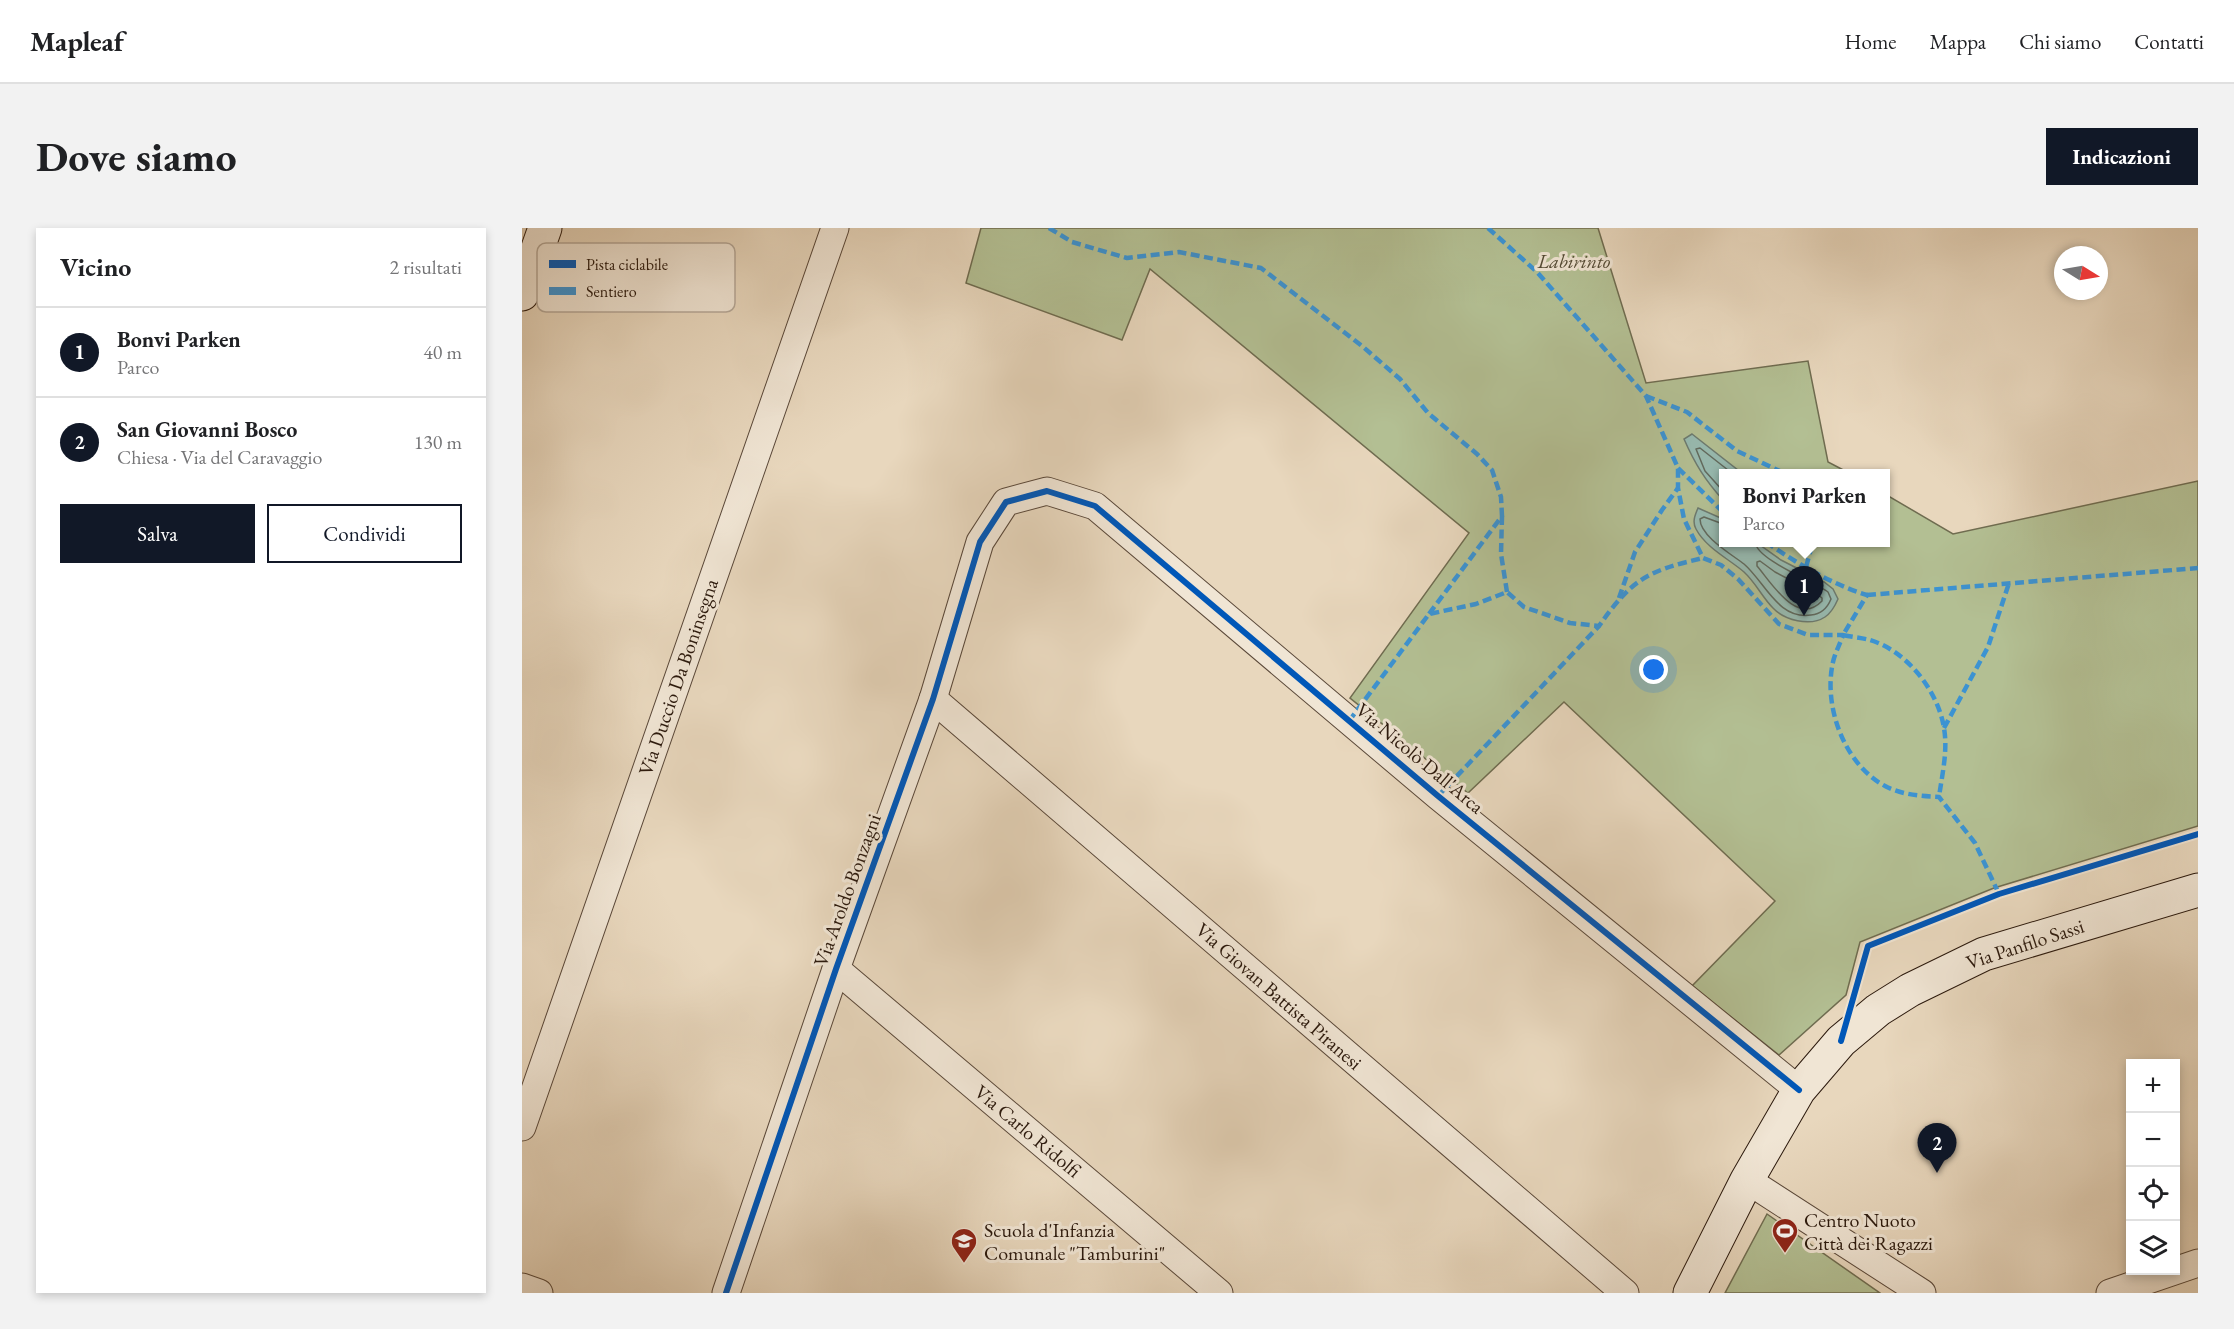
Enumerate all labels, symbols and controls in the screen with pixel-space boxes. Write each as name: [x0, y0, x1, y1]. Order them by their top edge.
text: Mapleaf: [30, 23, 124, 59]
text: Home: [1845, 28, 1897, 55]
text: Mappa: [1930, 28, 1986, 55]
text: Chi siamo: [2019, 28, 2101, 55]
text: Contatti: [2134, 28, 2204, 55]
button: Indicazioni: [2046, 128, 2198, 185]
text: Dove siamo: [36, 129, 237, 184]
legend: [537, 243, 735, 312]
north arrow: [2054, 246, 2108, 300]
park label: Labirinto: [1537, 248, 1611, 274]
text: Vicino: [60, 250, 131, 284]
text: 2 risultati: [390, 254, 462, 280]
text: Pista ciclabile: [586, 254, 668, 275]
text: Sentiero: [586, 281, 637, 302]
text: Bonvi Parken: [117, 325, 241, 354]
text: 1: [74, 339, 85, 365]
text: 40 m: [423, 339, 462, 365]
text: Parco: [117, 354, 159, 380]
text: San Giovanni Bosco: [117, 415, 297, 444]
text: 2: [74, 429, 85, 455]
text: 130 m: [414, 429, 462, 455]
text: Chiesa · Via del Caravaggio: [117, 444, 322, 470]
popup: [1719, 469, 1890, 547]
text: Bonvi Parken: [1743, 481, 1866, 510]
button: Salva: [60, 504, 255, 563]
button: Condividi: [267, 504, 462, 563]
text: Parco: [1743, 510, 1785, 536]
pin: 1: [1784, 566, 1824, 616]
street label: Via Duccio Da Boninsegna: [632, 575, 724, 779]
your location: [1639, 655, 1668, 684]
street label: Via Nicolò Dall'Arca: [1350, 697, 1490, 819]
street label: Via Aroldo Bonzagni: [807, 810, 887, 970]
street label: Via Panfilo Sassi: [1963, 913, 2087, 975]
street label: Via Giovan Battista Piranesi: [1190, 917, 1368, 1075]
map controls: [2126, 1059, 2180, 1275]
button: +: [2126, 1059, 2180, 1113]
street label: Via Carlo Ridolfi: [969, 1079, 1087, 1183]
button: −: [2126, 1113, 2180, 1167]
pin: 2: [1918, 1124, 1956, 1173]
button: locate: [2126, 1167, 2180, 1221]
place label: Centro Nuoto Città dei Ragazzi: [1804, 1207, 1933, 1256]
sports icon: Centro Nuoto Città dei Ragazzi: [1770, 1216, 1800, 1254]
place label: Scuola d'Infanzia Comunale "Tamburini": [984, 1217, 1165, 1266]
button: layers: [2126, 1221, 2180, 1275]
school or university icon: Scuola d'Infanzia Comunale "Tamburini": [949, 1226, 979, 1264]

